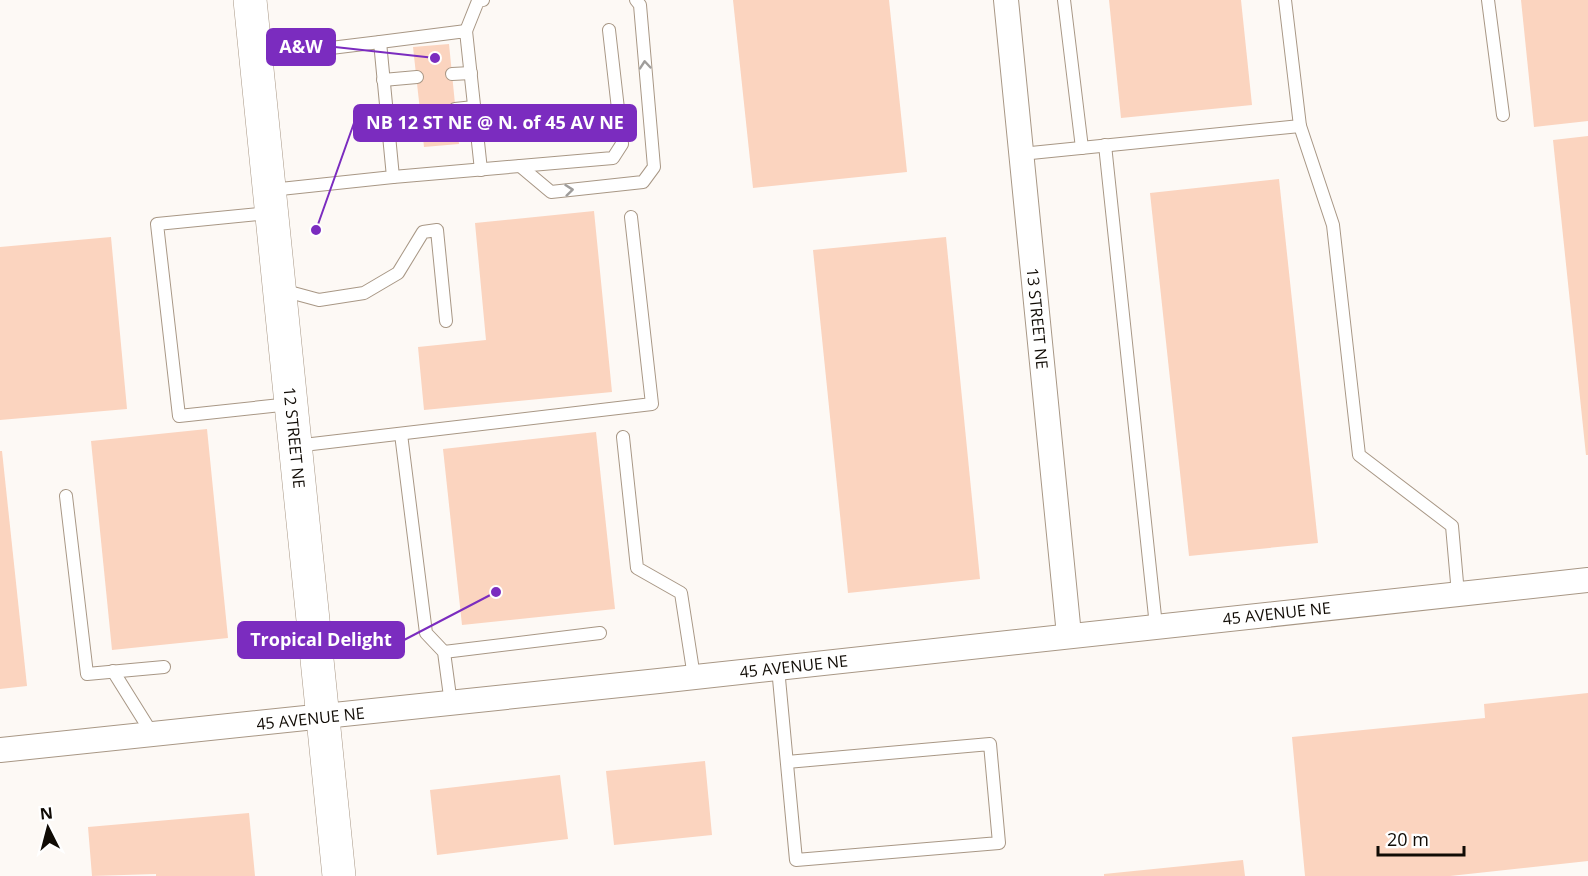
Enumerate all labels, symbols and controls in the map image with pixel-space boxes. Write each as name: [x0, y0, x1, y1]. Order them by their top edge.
callout: A&W: [267, 29, 335, 65]
text: A&W: [279, 34, 323, 58]
one-way arrow: [639, 61, 652, 70]
callout: NB 12 ST NE @ N. of 45 AV NE: [354, 105, 636, 141]
text: NB 12 ST NE @ N. of 45 AV NE: [366, 110, 624, 134]
one-way arrow: [565, 184, 574, 197]
street label: 13 STREET NE: [1022, 267, 1054, 370]
street label: 12 STREET NE: [278, 386, 311, 489]
street label: 45 AVENUE NE: [1221, 596, 1332, 630]
callout: Tropical Delight: [238, 622, 404, 658]
text: Tropical Delight: [250, 627, 392, 651]
street label: 45 AVENUE NE: [738, 649, 849, 683]
street label: 45 AVENUE NE: [255, 702, 366, 735]
north arrow: [18, 798, 78, 858]
text: N: [39, 801, 54, 825]
scale bar: [1378, 819, 1464, 857]
text: 20 m: [1387, 827, 1429, 851]

